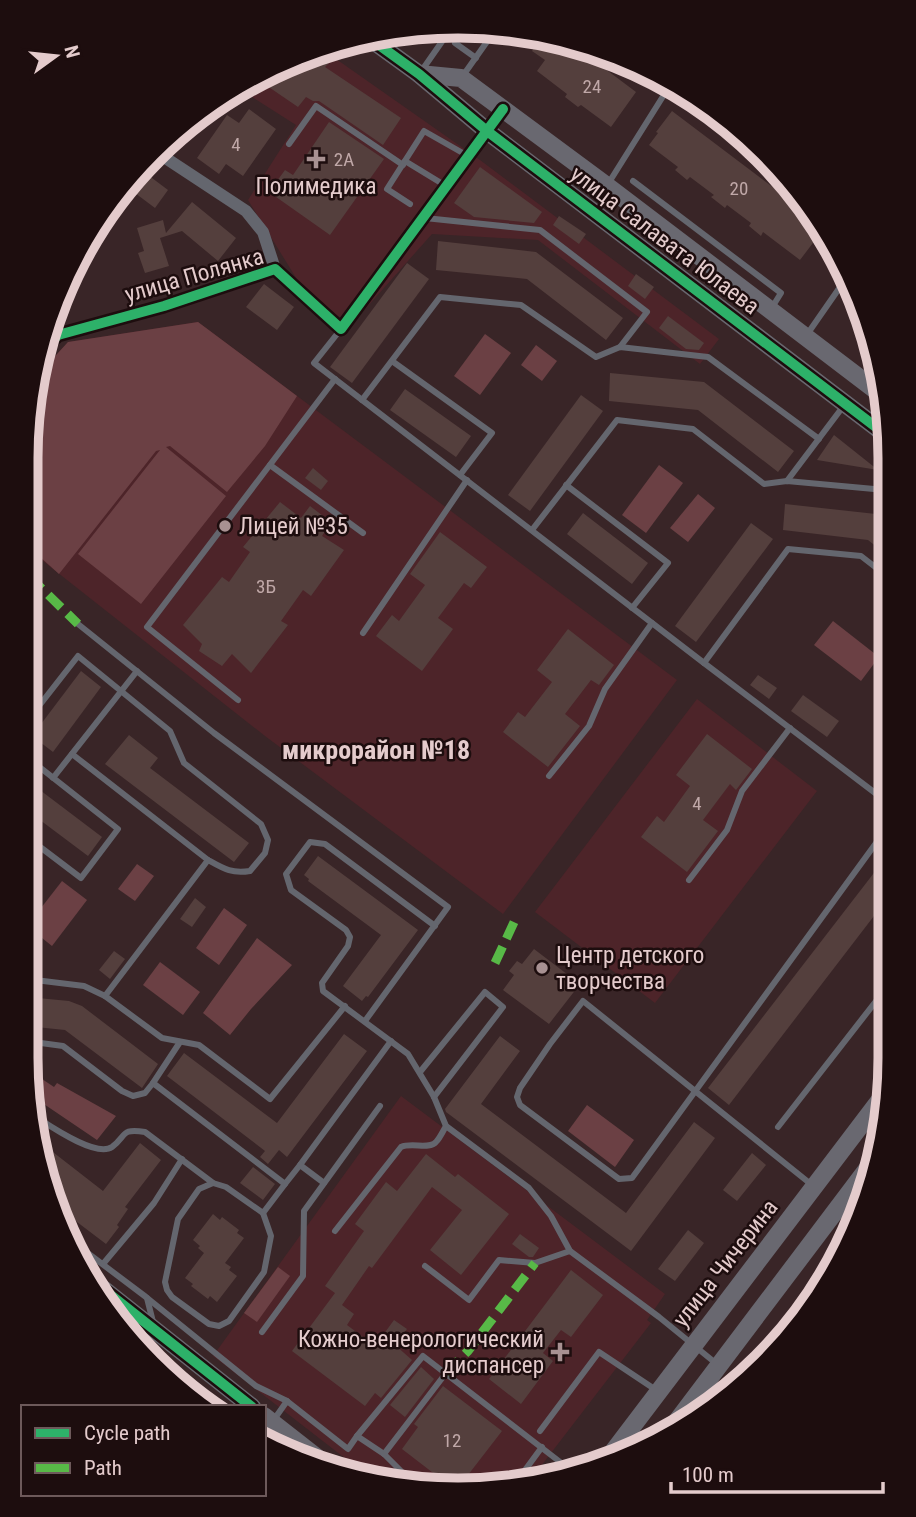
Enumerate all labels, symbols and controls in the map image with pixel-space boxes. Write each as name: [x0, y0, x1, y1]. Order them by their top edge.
north arrow: [21, 21, 91, 91]
text: N: [59, 43, 85, 60]
house number: 24: [583, 75, 601, 98]
house number: 4: [231, 133, 241, 156]
house number: 2А: [334, 148, 354, 171]
marker: Полимедика: [306, 149, 326, 169]
street label: улица Салавата Юлаева: [565, 161, 764, 320]
place label: Полимедика: [256, 173, 376, 200]
house number: 20: [730, 177, 748, 200]
street label: улица Полянка: [122, 243, 267, 308]
place label: Лицей №35: [239, 513, 348, 540]
marker: Лицей №35: [217, 518, 233, 534]
house number: 3Б: [256, 575, 276, 598]
district label: микрорайон №18: [282, 735, 470, 765]
house number: 4: [692, 792, 702, 815]
place label: Центр детского творчества: [556, 942, 704, 995]
marker: Центр детского творчества: [534, 960, 550, 976]
street label: улица Чичерина: [667, 1194, 783, 1332]
place label: Кожно-венерологический диспансер: [298, 1326, 544, 1379]
marker: Кожно-венерологический диспансер: [550, 1342, 570, 1362]
legend: [21, 1405, 266, 1496]
text: Cycle path: [84, 1421, 170, 1445]
house number: 12: [443, 1429, 461, 1452]
scale bar: [671, 1450, 883, 1494]
text: Path: [84, 1456, 122, 1480]
text: 100 m: [682, 1463, 734, 1487]

